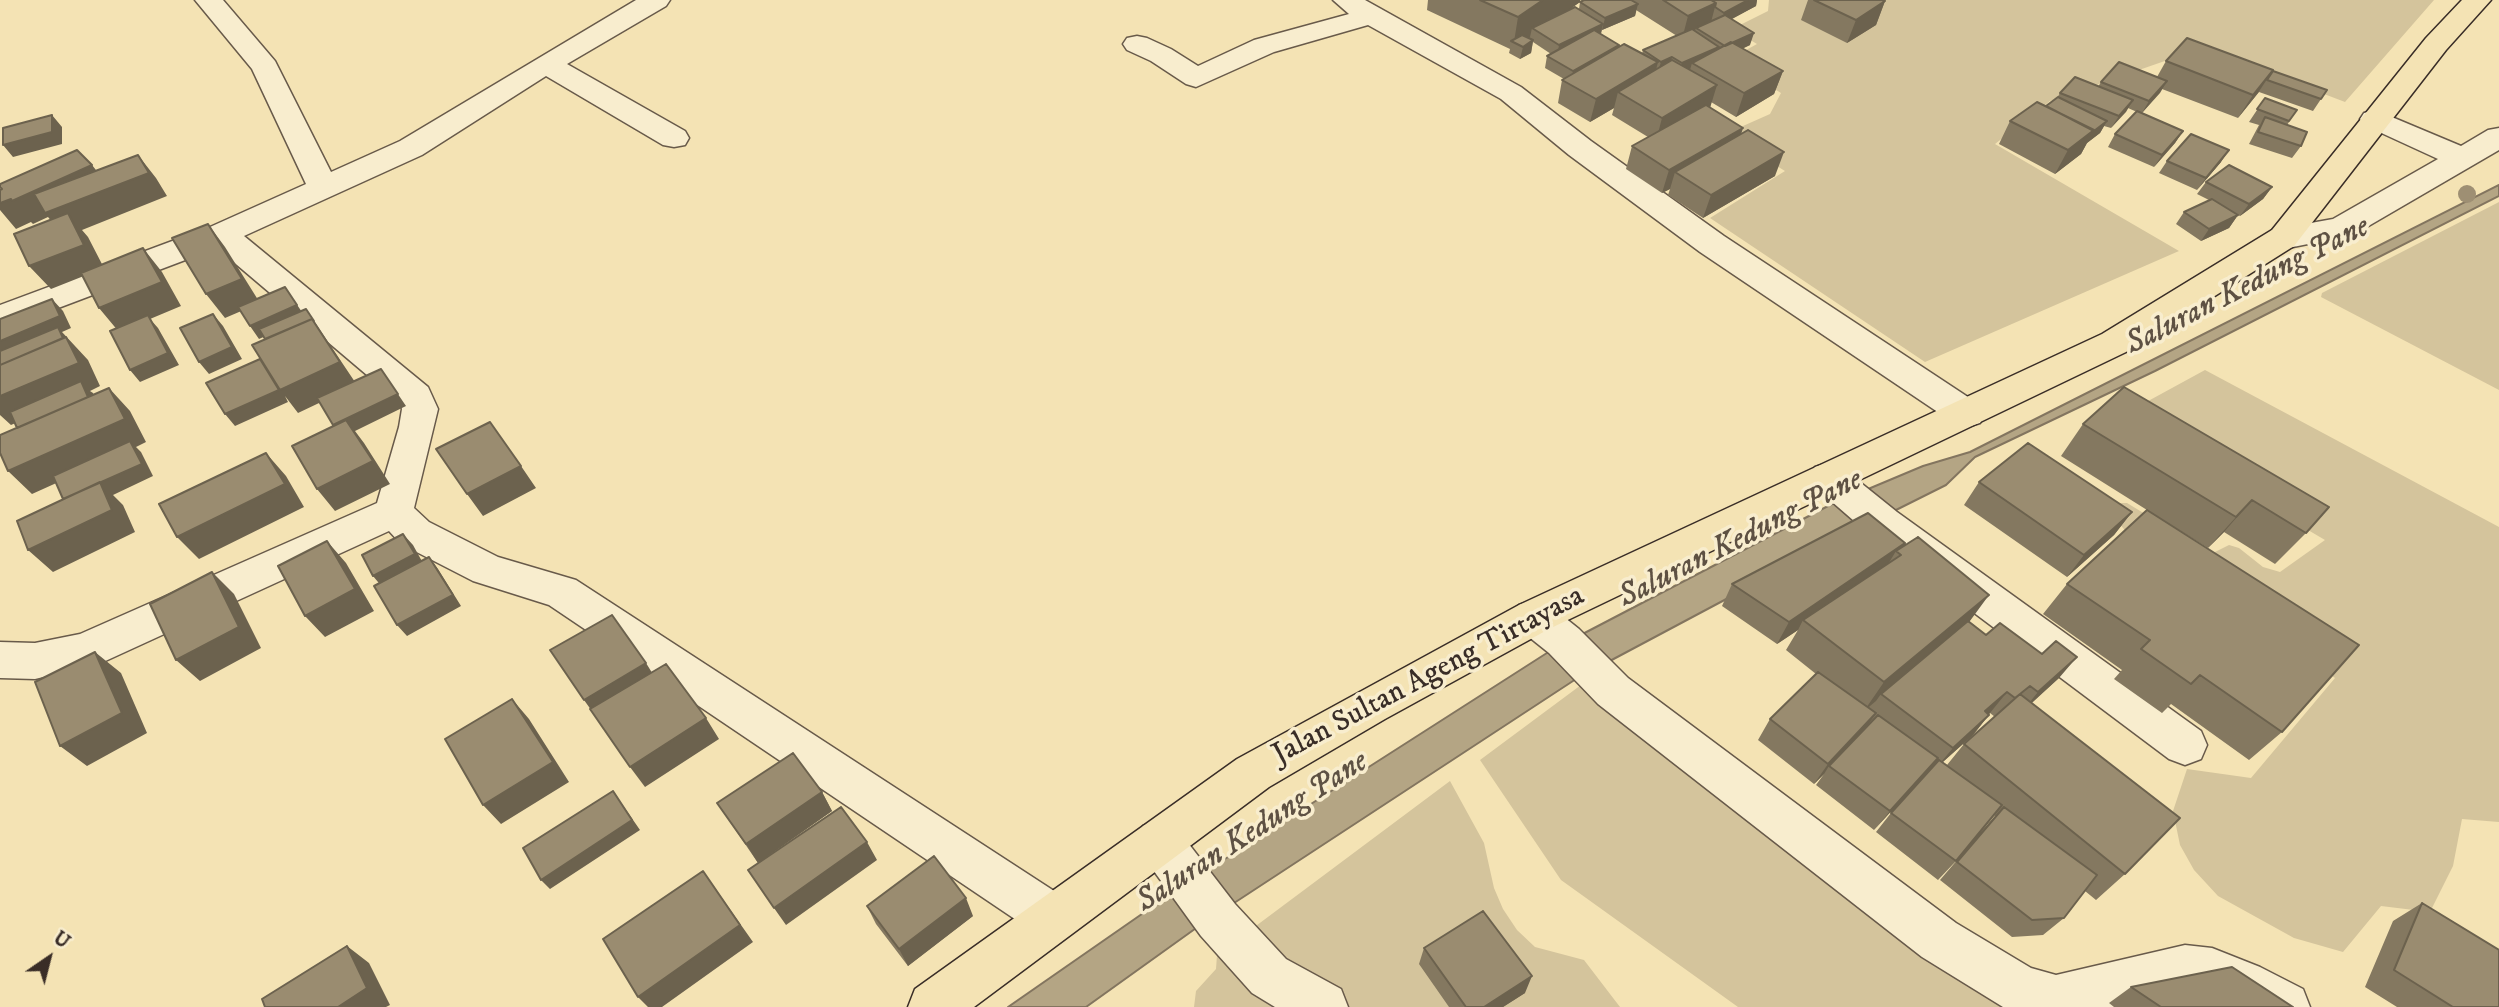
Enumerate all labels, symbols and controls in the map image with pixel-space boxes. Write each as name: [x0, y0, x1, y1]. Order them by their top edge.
water label: Saluran Kedung Pane: [2120, 209, 2376, 365]
water label: Saluran Kedung Pane: [1613, 462, 1869, 618]
street label: Jalan Sultan Ageng Tirtayasa: [1267, 579, 1591, 775]
water label: Saluran Kedung Pane: [1130, 744, 1376, 922]
north arrow: [14, 923, 84, 993]
text: U: [49, 927, 74, 954]

